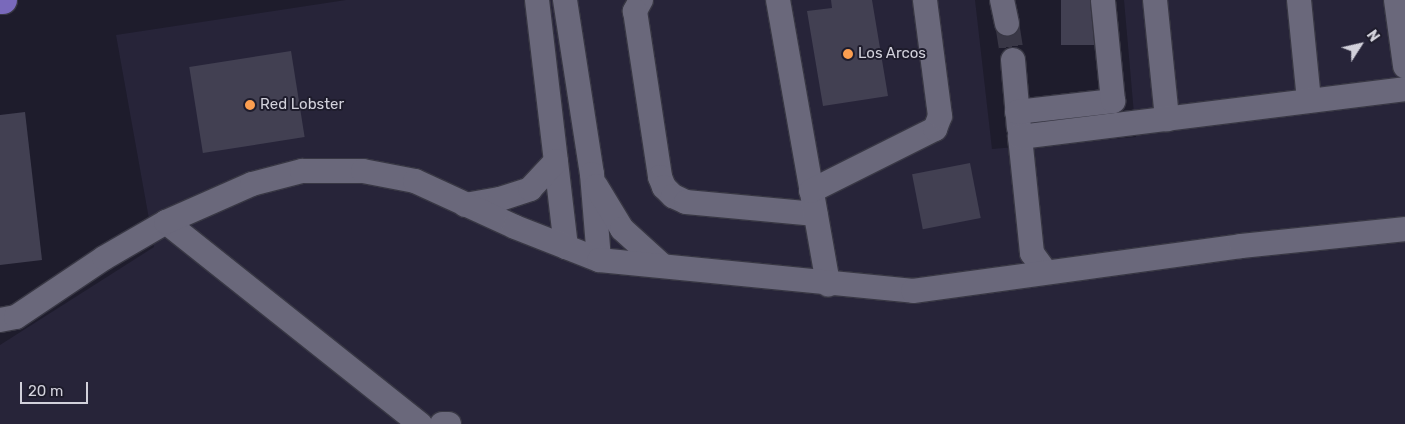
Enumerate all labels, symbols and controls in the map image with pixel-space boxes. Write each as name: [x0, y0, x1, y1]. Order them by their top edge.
north arrow: [1335, 20, 1385, 70]
text: N: [1363, 27, 1383, 45]
place label: Los Arcos: [858, 45, 926, 63]
marker: Los Arcos: [842, 48, 854, 60]
place label: Red Lobster: [260, 96, 344, 114]
marker: Red Lobster: [244, 99, 256, 111]
scale bar: [22, 372, 90, 404]
text: 20 m: [28, 382, 63, 400]

